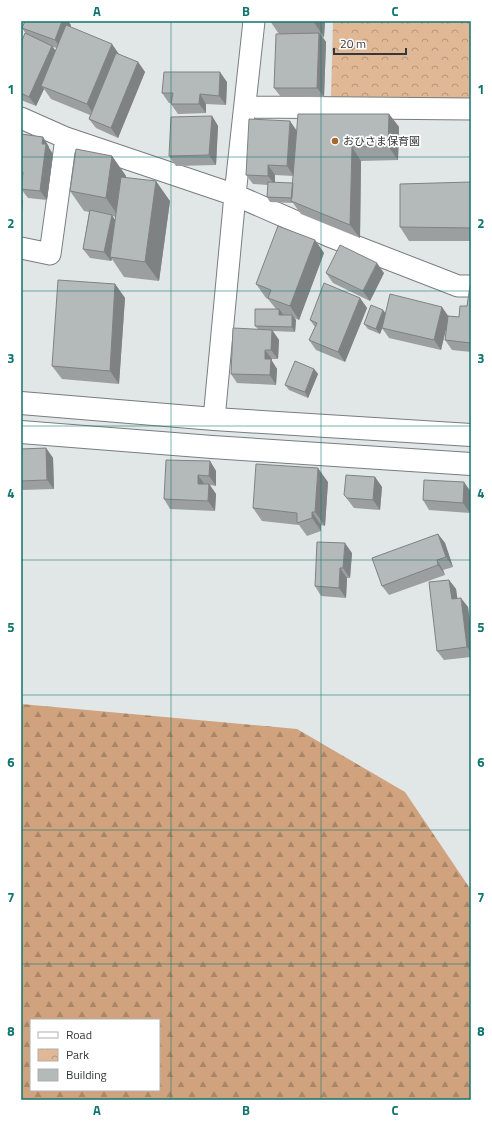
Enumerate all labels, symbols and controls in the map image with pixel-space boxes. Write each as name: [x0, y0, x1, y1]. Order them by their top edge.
text: A: [93, 1, 101, 21]
text: B: [242, 1, 250, 21]
text: C: [391, 1, 399, 21]
scale bar: [334, 30, 406, 56]
text: 20 m: [340, 34, 366, 53]
text: 1: [7, 79, 15, 99]
text: 1: [477, 79, 485, 99]
place label: おひさま保育園: [343, 133, 420, 149]
marker: おひさま保育園: [330, 136, 340, 146]
text: 2: [7, 213, 15, 233]
text: 2: [477, 213, 485, 233]
text: 3: [7, 348, 15, 368]
text: 3: [477, 348, 485, 368]
text: 4: [7, 483, 15, 503]
text: 4: [477, 483, 485, 503]
text: 5: [7, 617, 15, 637]
text: 5: [477, 617, 485, 637]
text: 6: [7, 752, 15, 772]
text: 6: [477, 752, 485, 772]
text: 7: [7, 887, 15, 907]
text: 7: [477, 887, 485, 907]
legend: [30, 1019, 160, 1091]
text: 8: [7, 1021, 15, 1041]
text: 8: [477, 1021, 485, 1041]
text: Road: [66, 1025, 92, 1044]
text: Park: [66, 1045, 89, 1064]
text: Building: [66, 1065, 107, 1084]
text: A: [93, 1100, 101, 1120]
text: B: [242, 1100, 250, 1120]
text: C: [391, 1100, 399, 1120]

